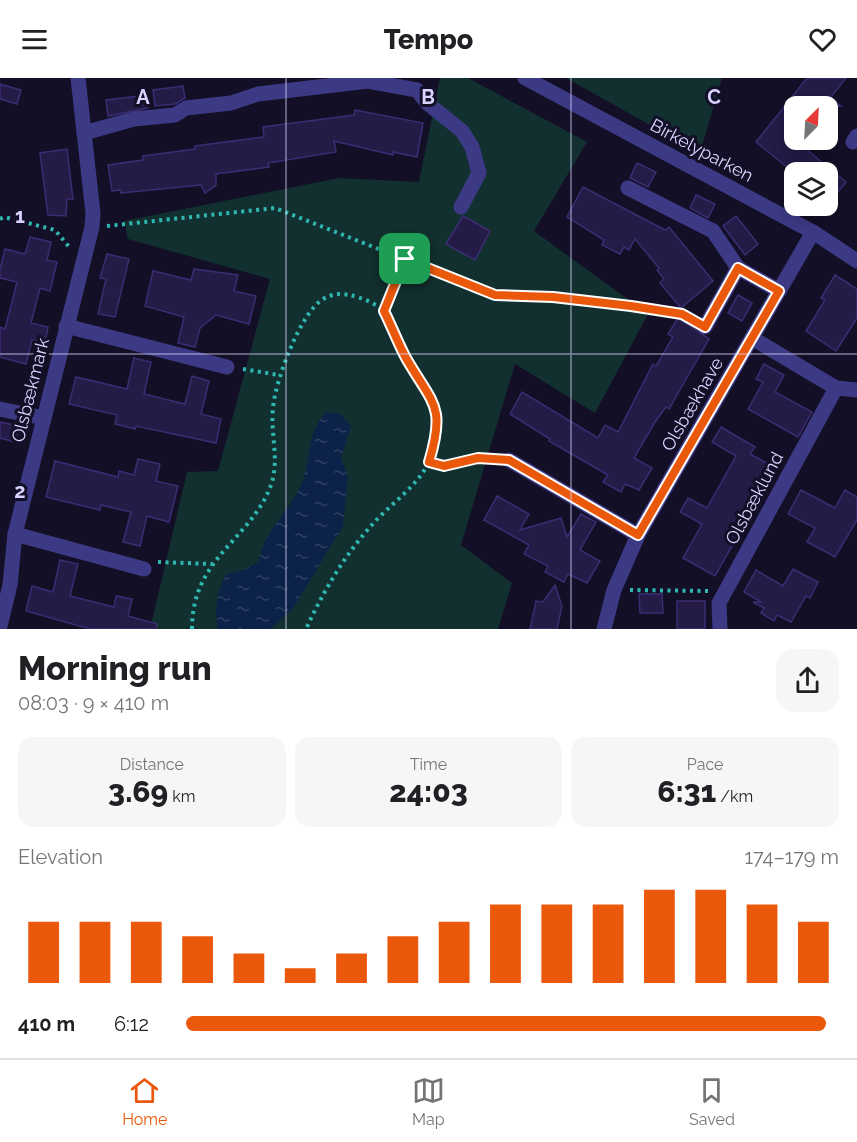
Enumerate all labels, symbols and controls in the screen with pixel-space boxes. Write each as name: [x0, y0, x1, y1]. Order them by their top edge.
icon: menu: [18, 23, 51, 56]
icon: heart: [806, 23, 839, 56]
text: Tempo: [384, 24, 473, 55]
text: A: [136, 85, 150, 109]
text: B: [421, 85, 435, 109]
text: C: [707, 85, 721, 109]
north arrow: [784, 96, 838, 150]
map controls: [784, 96, 838, 216]
street label: Birkelyparken: [647, 114, 757, 186]
button: layers: [784, 162, 838, 216]
text: 1: [15, 204, 25, 228]
pin: [379, 233, 430, 284]
icon: arrive: [388, 242, 421, 275]
street label: Olsbækmark: [7, 335, 53, 444]
street label: Olsbækhave: [657, 353, 727, 454]
street label: Olsbæklund: [721, 448, 787, 548]
text: 2: [14, 479, 26, 503]
text: Morning run: [18, 649, 212, 688]
button: share: [776, 649, 839, 712]
text: 08:03 · 9 × 410 m: [18, 691, 169, 715]
text: Distance: [120, 755, 184, 774]
text: Time: [410, 755, 447, 774]
text: Pace: [687, 755, 724, 774]
text: 3.69: [108, 774, 168, 809]
text: 24:03: [389, 774, 468, 809]
text: 6:31: [657, 774, 716, 809]
text: km: [168, 787, 196, 806]
text: /km: [716, 787, 753, 806]
text: Elevation: [18, 845, 103, 869]
text: 174–179 m: [744, 845, 839, 869]
text: 410 m: [18, 1012, 75, 1036]
text: 6:12: [114, 1012, 149, 1036]
tab: Home: [122, 1074, 167, 1129]
tab: Map: [412, 1074, 445, 1129]
tab: Saved: [689, 1074, 735, 1129]

